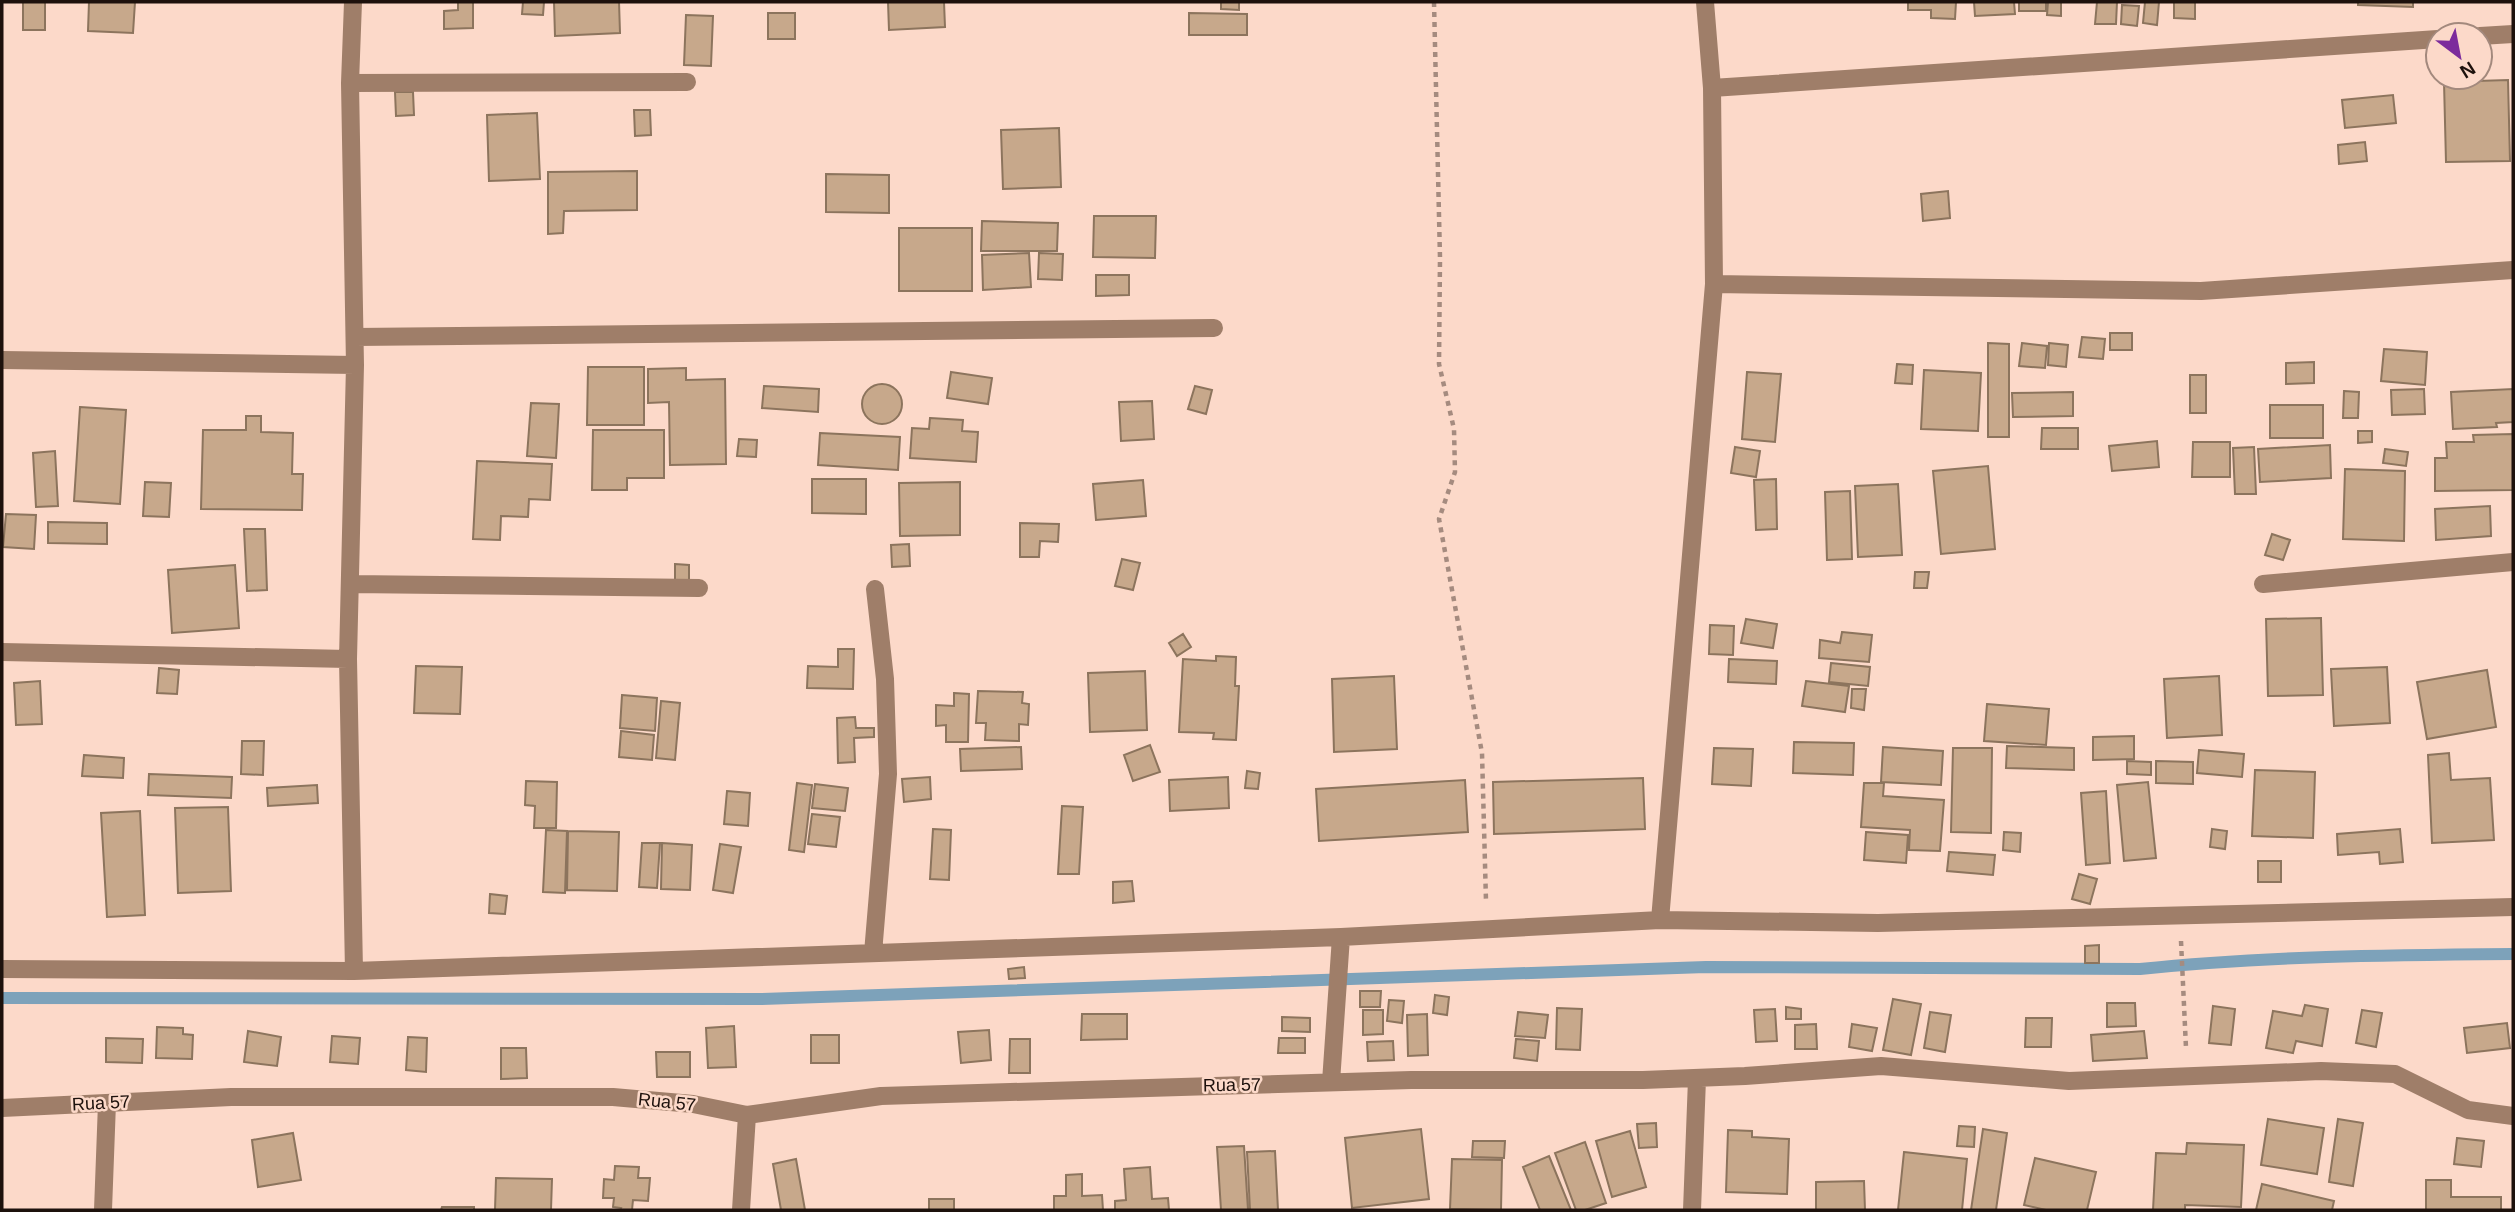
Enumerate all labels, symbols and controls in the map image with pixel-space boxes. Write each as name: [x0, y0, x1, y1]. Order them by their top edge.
north arrow: [2424, 21, 2494, 91]
text: N: [2456, 57, 2479, 83]
street label: Rua 57: [1203, 1074, 1261, 1096]
street label: Rua 57: [637, 1089, 697, 1115]
street label: Rua 57: [71, 1091, 131, 1115]

